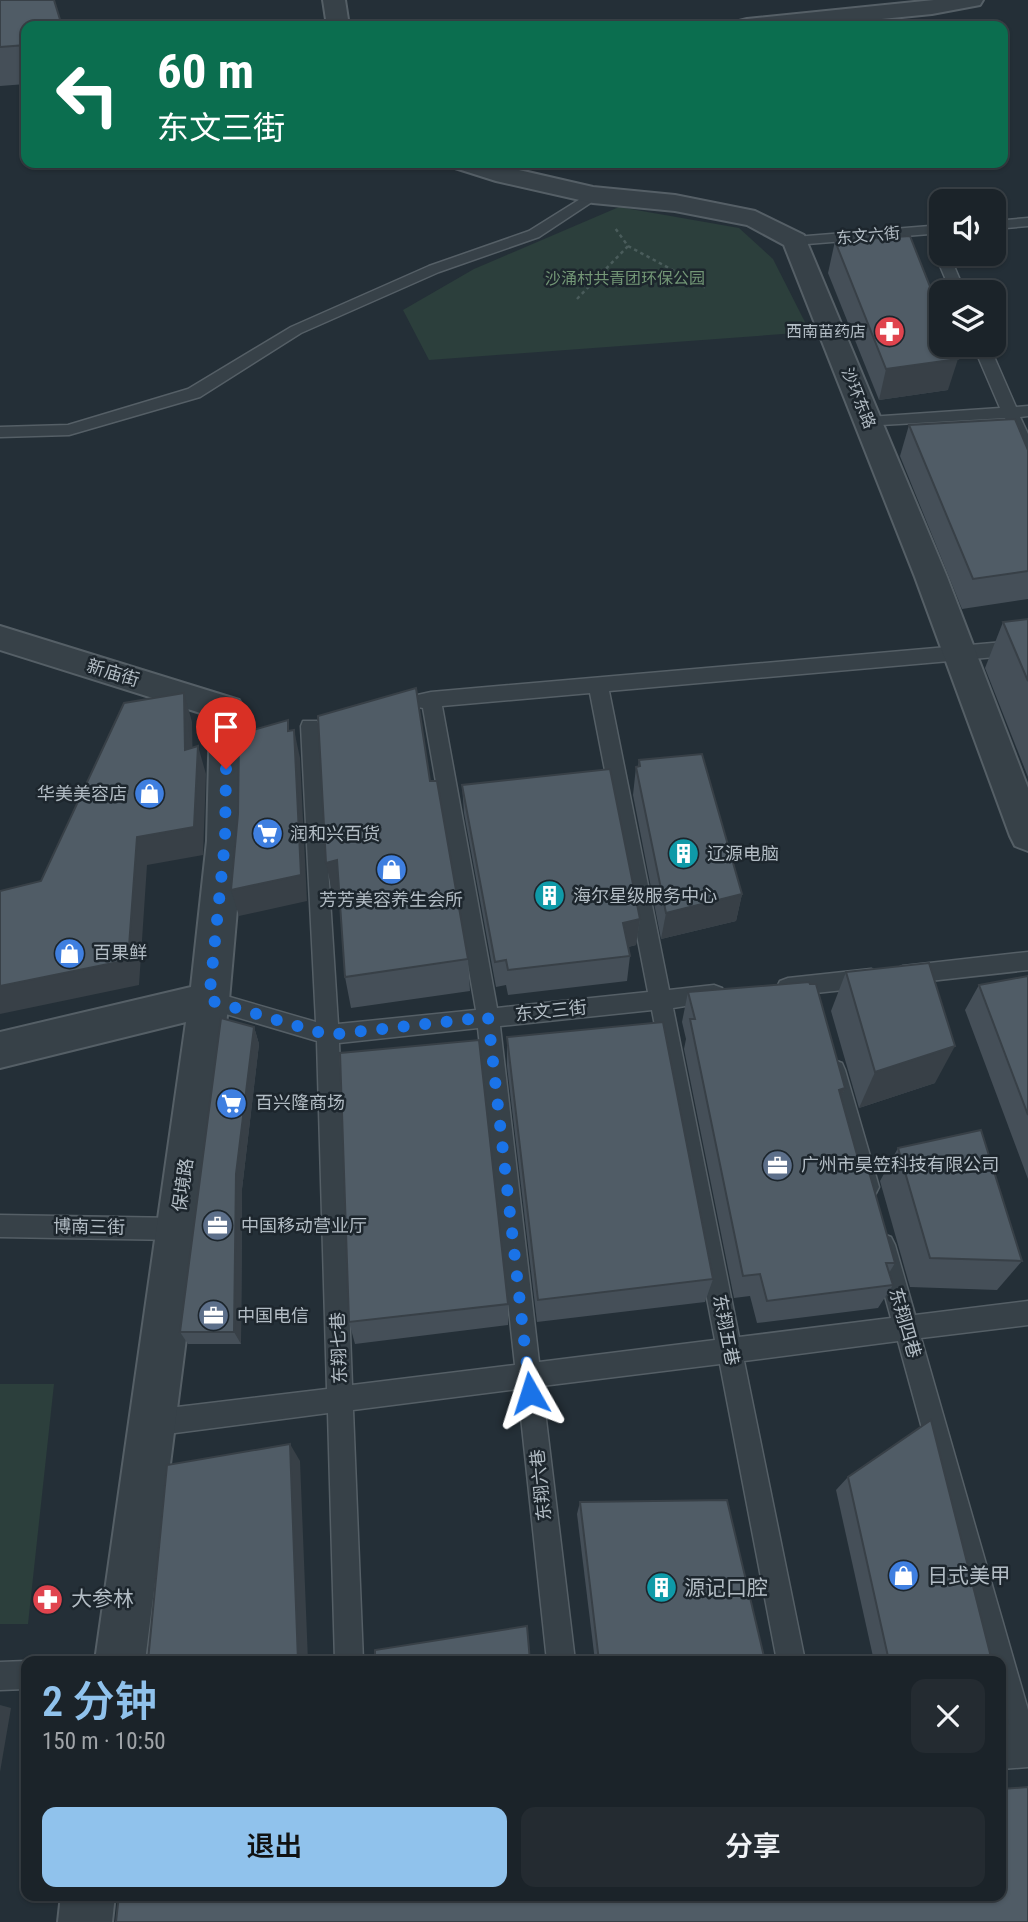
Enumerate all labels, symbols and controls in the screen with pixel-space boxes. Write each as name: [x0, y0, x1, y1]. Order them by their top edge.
text: 60 m: [157, 43, 254, 100]
icon: left: [42, 49, 133, 140]
text: 东文三街: [157, 109, 285, 147]
map controls: [929, 189, 1006, 357]
button: sound: [929, 189, 1006, 266]
street label: 东文六街: [835, 223, 901, 248]
park label: 沙涌村共青团环保公园: [545, 269, 705, 288]
button: layers: [929, 280, 1006, 357]
pharmacy icon: 西南苗药店: [872, 314, 906, 348]
place label: 西南苗药店: [786, 322, 866, 341]
street label: 沙环东路: [838, 365, 879, 431]
street label: 新庙街: [84, 655, 142, 690]
pin: [196, 697, 256, 769]
icon: arrive: [207, 708, 245, 746]
shop icon: 华美美容店: [133, 777, 167, 811]
place label: 华美美容店: [37, 783, 127, 804]
supermarket icon: 润和兴百货: [250, 817, 284, 851]
place label: 润和兴百货: [290, 823, 380, 844]
building icon: 辽源电脑: [667, 837, 701, 871]
place label: 辽源电脑: [707, 843, 779, 864]
shop icon: 芳芳美容养生会所: [374, 853, 408, 887]
building icon: 海尔星级服务中心: [533, 879, 567, 913]
place label: 海尔星级服务中心: [573, 885, 717, 906]
place label: 芳芳美容养生会所: [319, 889, 463, 910]
shop icon: 百果鲜: [53, 936, 87, 970]
place label: 百果鲜: [93, 942, 147, 963]
street label: 东文三街: [514, 996, 588, 1025]
supermarket icon: 百兴隆商场: [215, 1086, 249, 1120]
place label: 百兴隆商场: [255, 1092, 345, 1113]
office icon: 广州市昊笠科技有限公司: [761, 1148, 795, 1182]
place label: 广州市昊笠科技有限公司: [801, 1154, 999, 1175]
street label: 保境路: [168, 1157, 197, 1213]
office icon: 中国移动营业厅: [201, 1209, 235, 1243]
street label: 博南三街: [53, 1215, 125, 1238]
place label: 中国移动营业厅: [241, 1215, 367, 1236]
street label: 东翔四巷: [885, 1285, 925, 1360]
street label: 东翔五巷: [709, 1293, 744, 1367]
office icon: 中国电信: [197, 1299, 231, 1333]
place label: 中国电信: [237, 1305, 309, 1326]
street label: 东翔七巷: [327, 1312, 350, 1384]
position arrow: [493, 1356, 567, 1430]
street label: 东翔六巷: [526, 1448, 555, 1522]
shop icon: 日式美甲: [887, 1559, 921, 1593]
place label: 日式美甲: [927, 1564, 1011, 1588]
building icon: 源记口腔: [644, 1571, 678, 1605]
place label: 源记口腔: [684, 1576, 768, 1600]
pharmacy icon: 大参林: [31, 1582, 65, 1616]
place label: 大参林: [71, 1587, 134, 1611]
text: 2 分钟: [42, 1677, 157, 1726]
button: close: [911, 1679, 985, 1753]
text: 150 m · 10:50: [42, 1728, 166, 1755]
button: 退出: [42, 1807, 507, 1887]
button: 分享: [521, 1807, 985, 1887]

